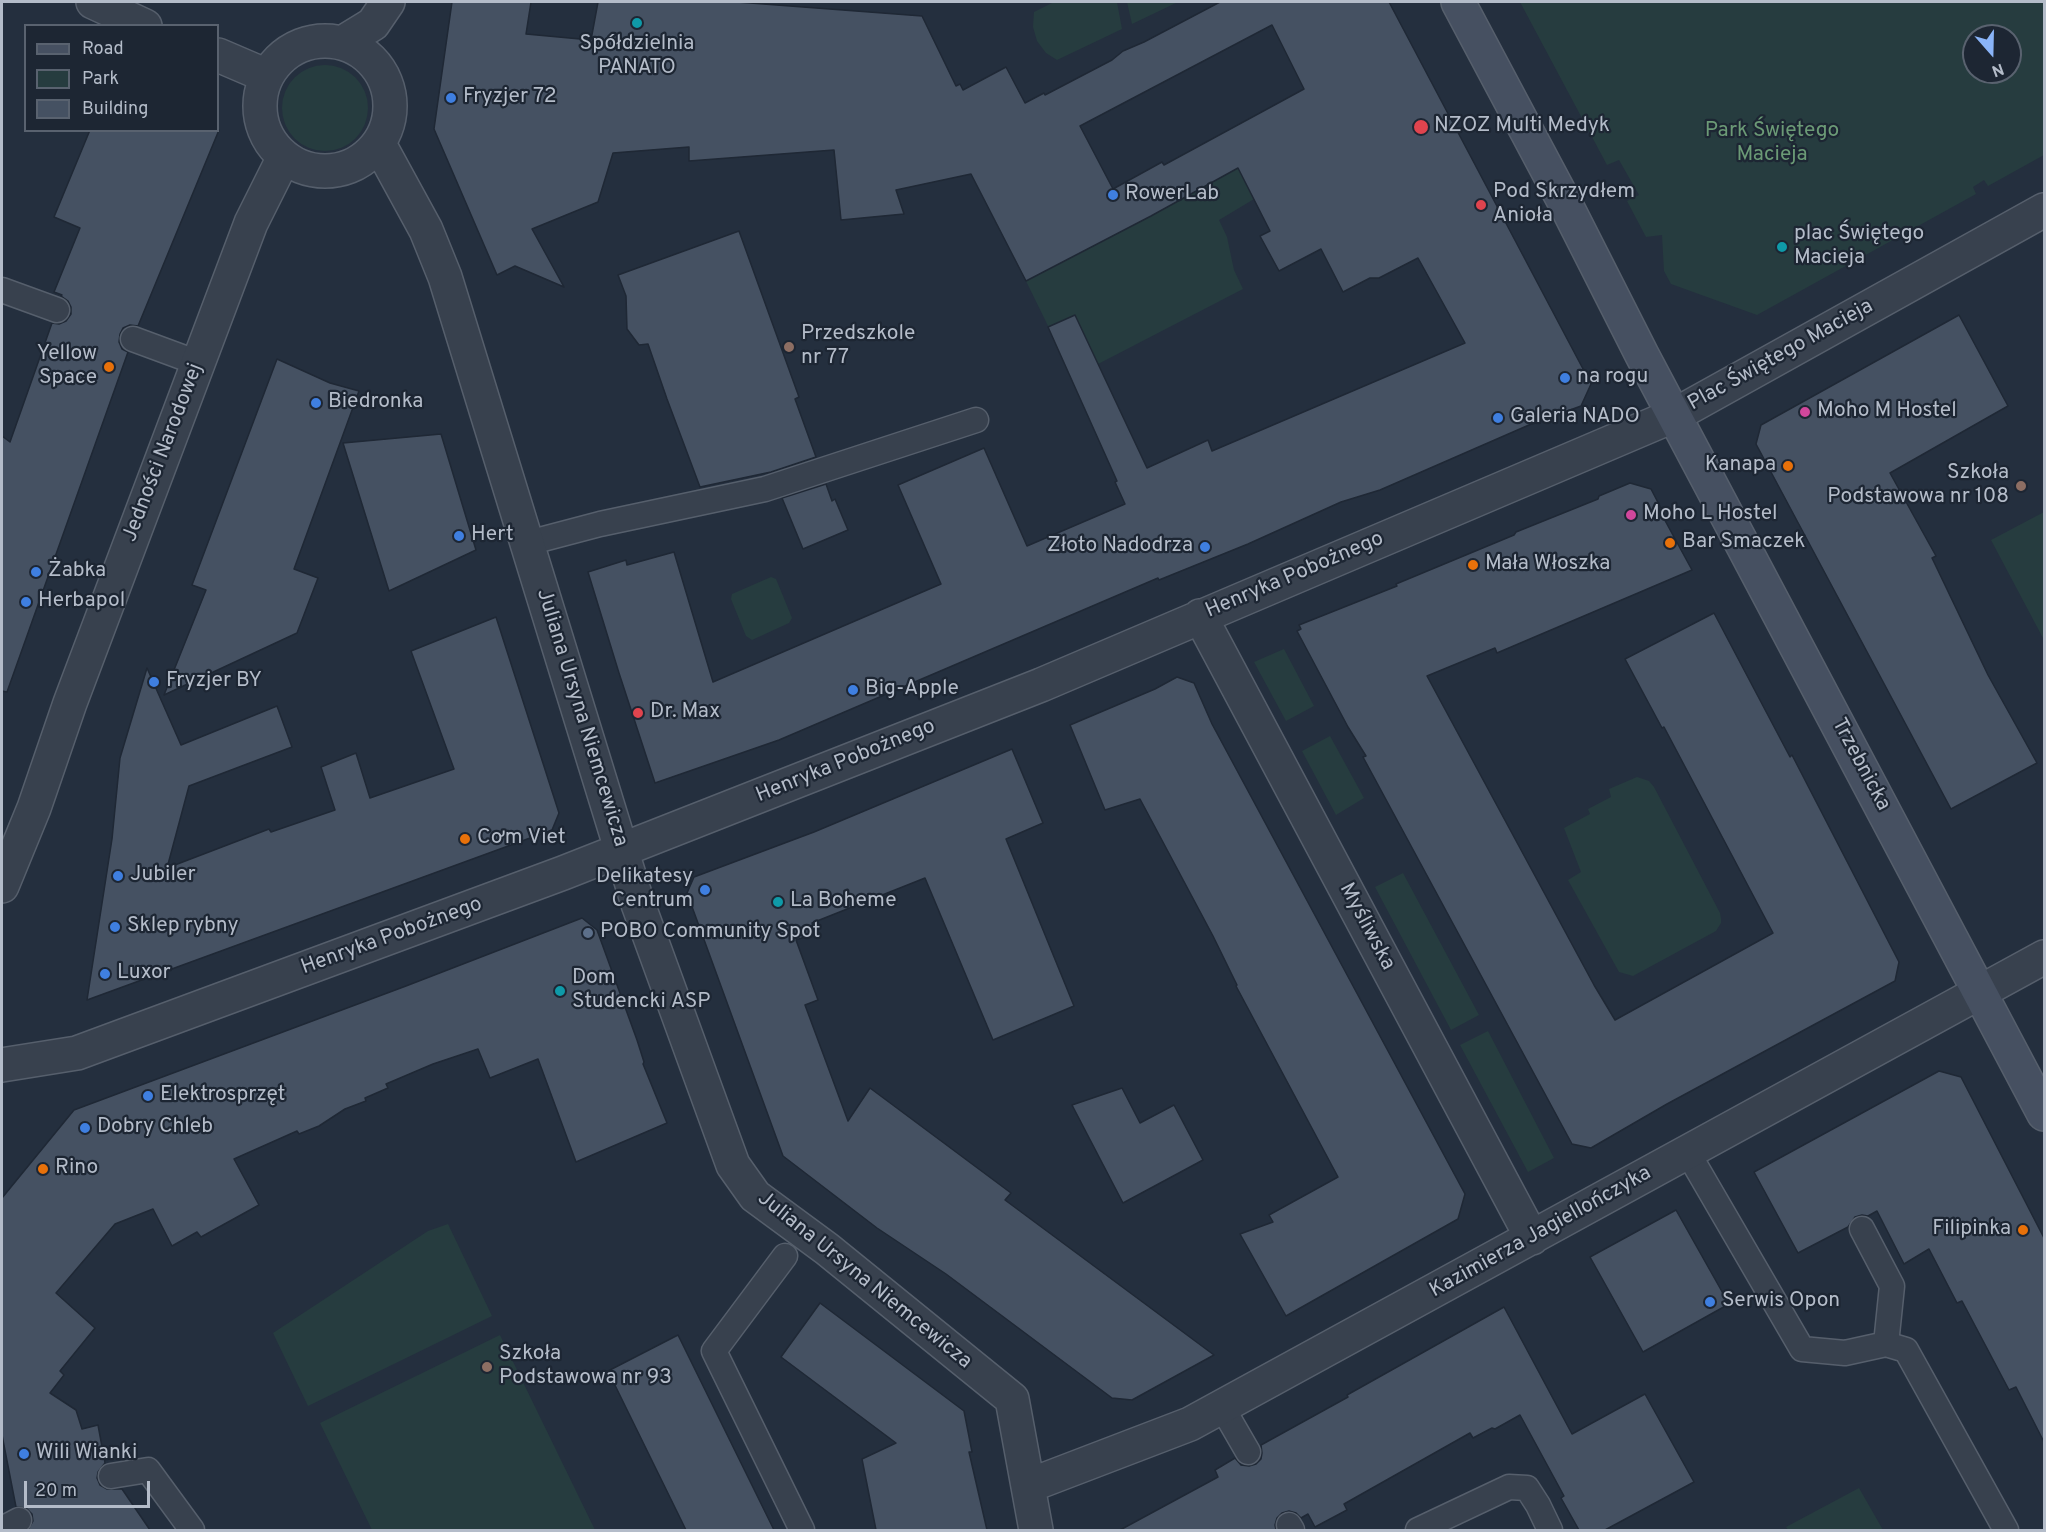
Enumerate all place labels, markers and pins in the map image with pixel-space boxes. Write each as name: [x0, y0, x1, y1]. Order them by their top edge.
marker: Spółdzielnia PANATO: [630, 16, 644, 30]
place label: Spółdzielnia PANATO: [580, 32, 694, 82]
place label: Fryzjer 72: [463, 85, 557, 111]
marker: Fryzjer 72: [444, 91, 458, 105]
place label: NZOZ Multi Medyk: [1434, 114, 1610, 140]
marker: NZOZ Multi Medyk: [1412, 118, 1430, 136]
place label: Pod Skrzydłem Anioła: [1493, 180, 1635, 230]
place label: RowerLab: [1125, 182, 1219, 208]
marker: RowerLab: [1106, 188, 1120, 202]
marker: Pod Skrzydłem Anioła: [1474, 198, 1488, 212]
place label: plac Świętego Macieja: [1794, 222, 1924, 272]
marker: plac Świętego Macieja: [1775, 240, 1789, 254]
place label: Przedszkole nr 77: [801, 322, 915, 372]
marker: Przedszkole nr 77: [782, 340, 796, 354]
place label: Yellow Space: [37, 342, 97, 392]
marker: Yellow Space: [102, 360, 116, 374]
place label: na rogu: [1577, 365, 1648, 391]
marker: na rogu: [1558, 371, 1572, 385]
place label: Biedronka: [328, 390, 423, 416]
marker: Biedronka: [309, 396, 323, 410]
place label: Moho M Hostel: [1817, 399, 1957, 425]
place label: Galeria NADO: [1510, 405, 1640, 431]
marker: Moho M Hostel: [1798, 405, 1812, 419]
marker: Galeria NADO: [1491, 411, 1505, 425]
place label: Kanapa: [1705, 453, 1776, 479]
marker: Kanapa: [1781, 459, 1795, 473]
place label: Szkoła Podstawowa nr 108: [1827, 461, 2009, 511]
marker: Szkoła Podstawowa nr 108: [2014, 479, 2028, 493]
place label: Moho L Hostel: [1643, 502, 1778, 528]
marker: Moho L Hostel: [1624, 508, 1638, 522]
place label: Hert: [471, 523, 514, 549]
marker: Hert: [452, 529, 466, 543]
place label: Bar Smaczek: [1682, 530, 1805, 556]
place label: Złoto Nadodrza: [1047, 534, 1193, 560]
marker: Bar Smaczek: [1663, 536, 1677, 550]
marker: Złoto Nadodrza: [1198, 540, 1212, 554]
place label: Mała Włoszka: [1485, 552, 1610, 578]
marker: Mała Włoszka: [1466, 558, 1480, 572]
place label: Żabka: [48, 559, 106, 585]
marker: Żabka: [29, 565, 43, 579]
place label: Herbapol: [38, 589, 125, 615]
marker: Herbapol: [19, 595, 33, 609]
place label: Fryzjer BY: [166, 669, 262, 695]
marker: Fryzjer BY: [147, 675, 161, 689]
place label: Big-Apple: [865, 677, 959, 703]
marker: Big-Apple: [846, 683, 860, 697]
place label: Dr. Max: [650, 700, 720, 726]
marker: Dr. Max: [631, 706, 645, 720]
place label: Cơm Viet: [477, 826, 566, 852]
marker: Cơm Viet: [458, 832, 472, 846]
place label: Jubiler: [130, 863, 196, 889]
place label: Delikatesy Centrum: [596, 865, 693, 915]
marker: Jubiler: [111, 869, 125, 883]
marker: Delikatesy Centrum: [698, 883, 712, 897]
place label: La Boheme: [790, 889, 896, 915]
marker: La Boheme: [771, 895, 785, 909]
place label: Sklep rybny: [127, 914, 239, 940]
marker: Sklep rybny: [108, 920, 122, 934]
place label: POBO Community Spot: [600, 920, 821, 946]
marker: POBO Community Spot: [581, 926, 595, 940]
place label: Luxor: [117, 961, 171, 987]
place label: Dom Studencki ASP: [572, 966, 711, 1016]
marker: Luxor: [98, 967, 112, 981]
marker: Dom Studencki ASP: [553, 984, 567, 998]
place label: Elektrosprzęt: [160, 1083, 286, 1109]
marker: Elektrosprzęt: [141, 1089, 155, 1103]
place label: Dobry Chleb: [97, 1115, 213, 1141]
marker: Dobry Chleb: [78, 1121, 92, 1135]
place label: Rino: [55, 1156, 98, 1182]
marker: Rino: [36, 1162, 50, 1176]
place label: Filipinka: [1932, 1217, 2011, 1243]
marker: Filipinka: [2016, 1223, 2030, 1237]
place label: Serwis Opon: [1722, 1289, 1840, 1315]
marker: Serwis Opon: [1703, 1295, 1717, 1309]
place label: Szkoła Podstawowa nr 93: [499, 1342, 672, 1392]
marker: Szkoła Podstawowa nr 93: [480, 1360, 494, 1374]
place label: Wili Wianki: [36, 1441, 137, 1467]
marker: Wili Wianki: [17, 1447, 31, 1461]

